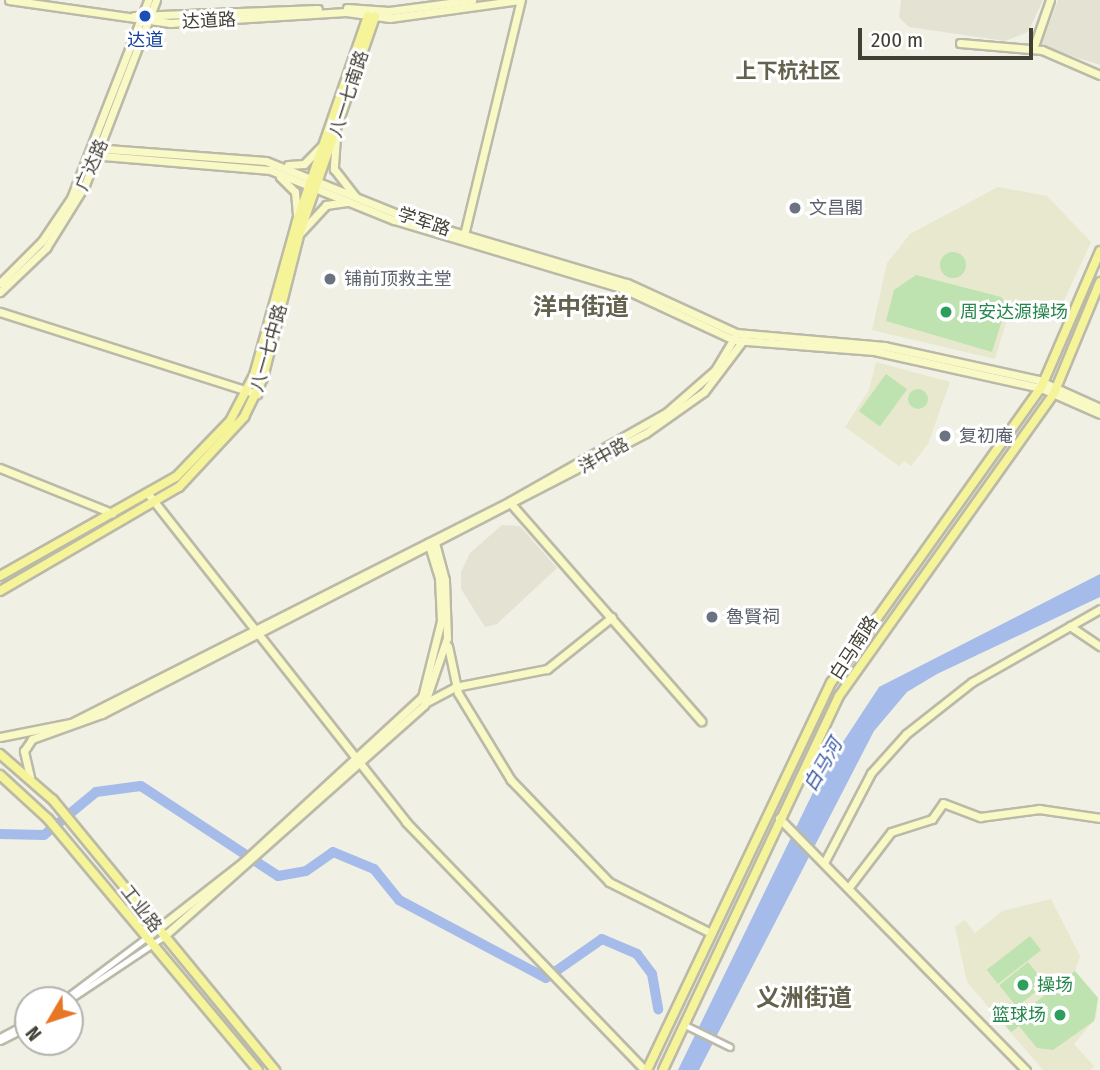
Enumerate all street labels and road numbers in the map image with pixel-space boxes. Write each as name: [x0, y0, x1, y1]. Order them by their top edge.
street label: 达道路: [181, 9, 237, 33]
street label: 八一七南路: [325, 48, 373, 140]
street label: 广达路: [71, 136, 113, 194]
street label: 学军路: [395, 203, 453, 241]
street label: 八一七中路: [246, 302, 292, 394]
street label: 洋中路: [575, 433, 633, 479]
street label: 白马南路: [825, 612, 883, 684]
street label: 工业路: [116, 881, 166, 937]

